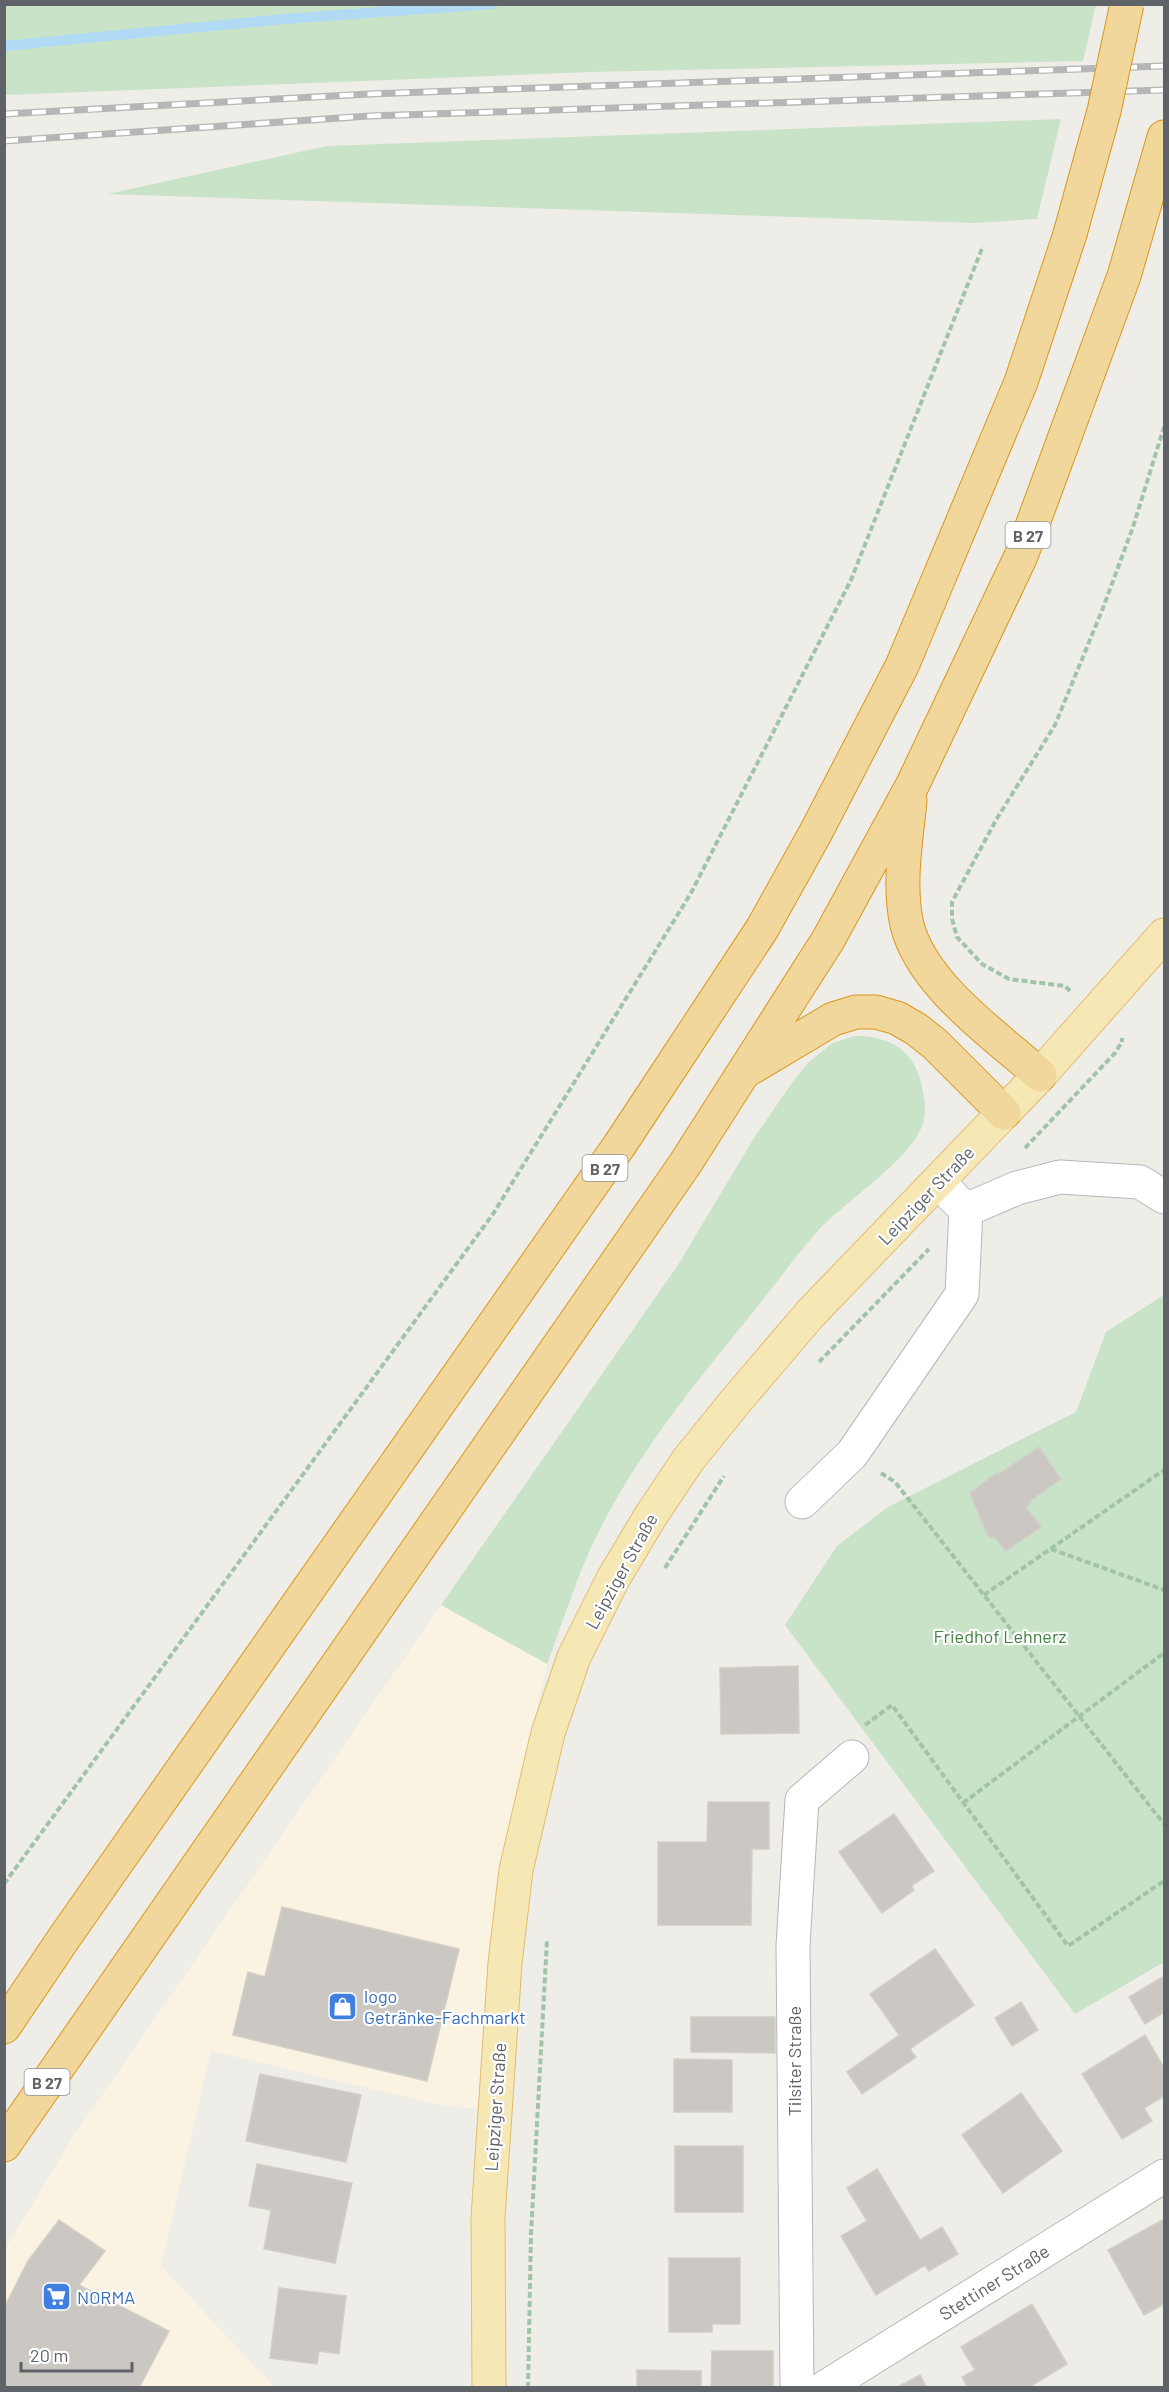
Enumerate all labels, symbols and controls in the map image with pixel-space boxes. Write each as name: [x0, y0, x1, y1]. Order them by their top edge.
road number: B 27: [1006, 522, 1050, 548]
street label: Leipziger Straße: [873, 1141, 979, 1249]
road number: B 27: [582, 1155, 628, 1181]
street label: Leipziger Straße: [580, 1509, 662, 1633]
park label: Friedhof Lehnerz: [933, 1625, 1067, 1647]
place label: logo Getränke-Fachmarkt: [364, 1985, 526, 2028]
shop icon: logo Getränke-Fachmarkt: [327, 1990, 359, 2022]
street label: Tilsiter Straße: [783, 2006, 805, 2116]
street label: Leipziger Straße: [480, 2042, 510, 2172]
road number: B 27: [24, 2069, 70, 2095]
street label: Stettiner Straße: [935, 2239, 1053, 2325]
supermarket icon: NORMA: [40, 2281, 72, 2313]
place label: NORMA: [77, 2286, 135, 2308]
scale bar: [21, 2335, 132, 2373]
text: 20 m: [30, 2344, 68, 2366]

